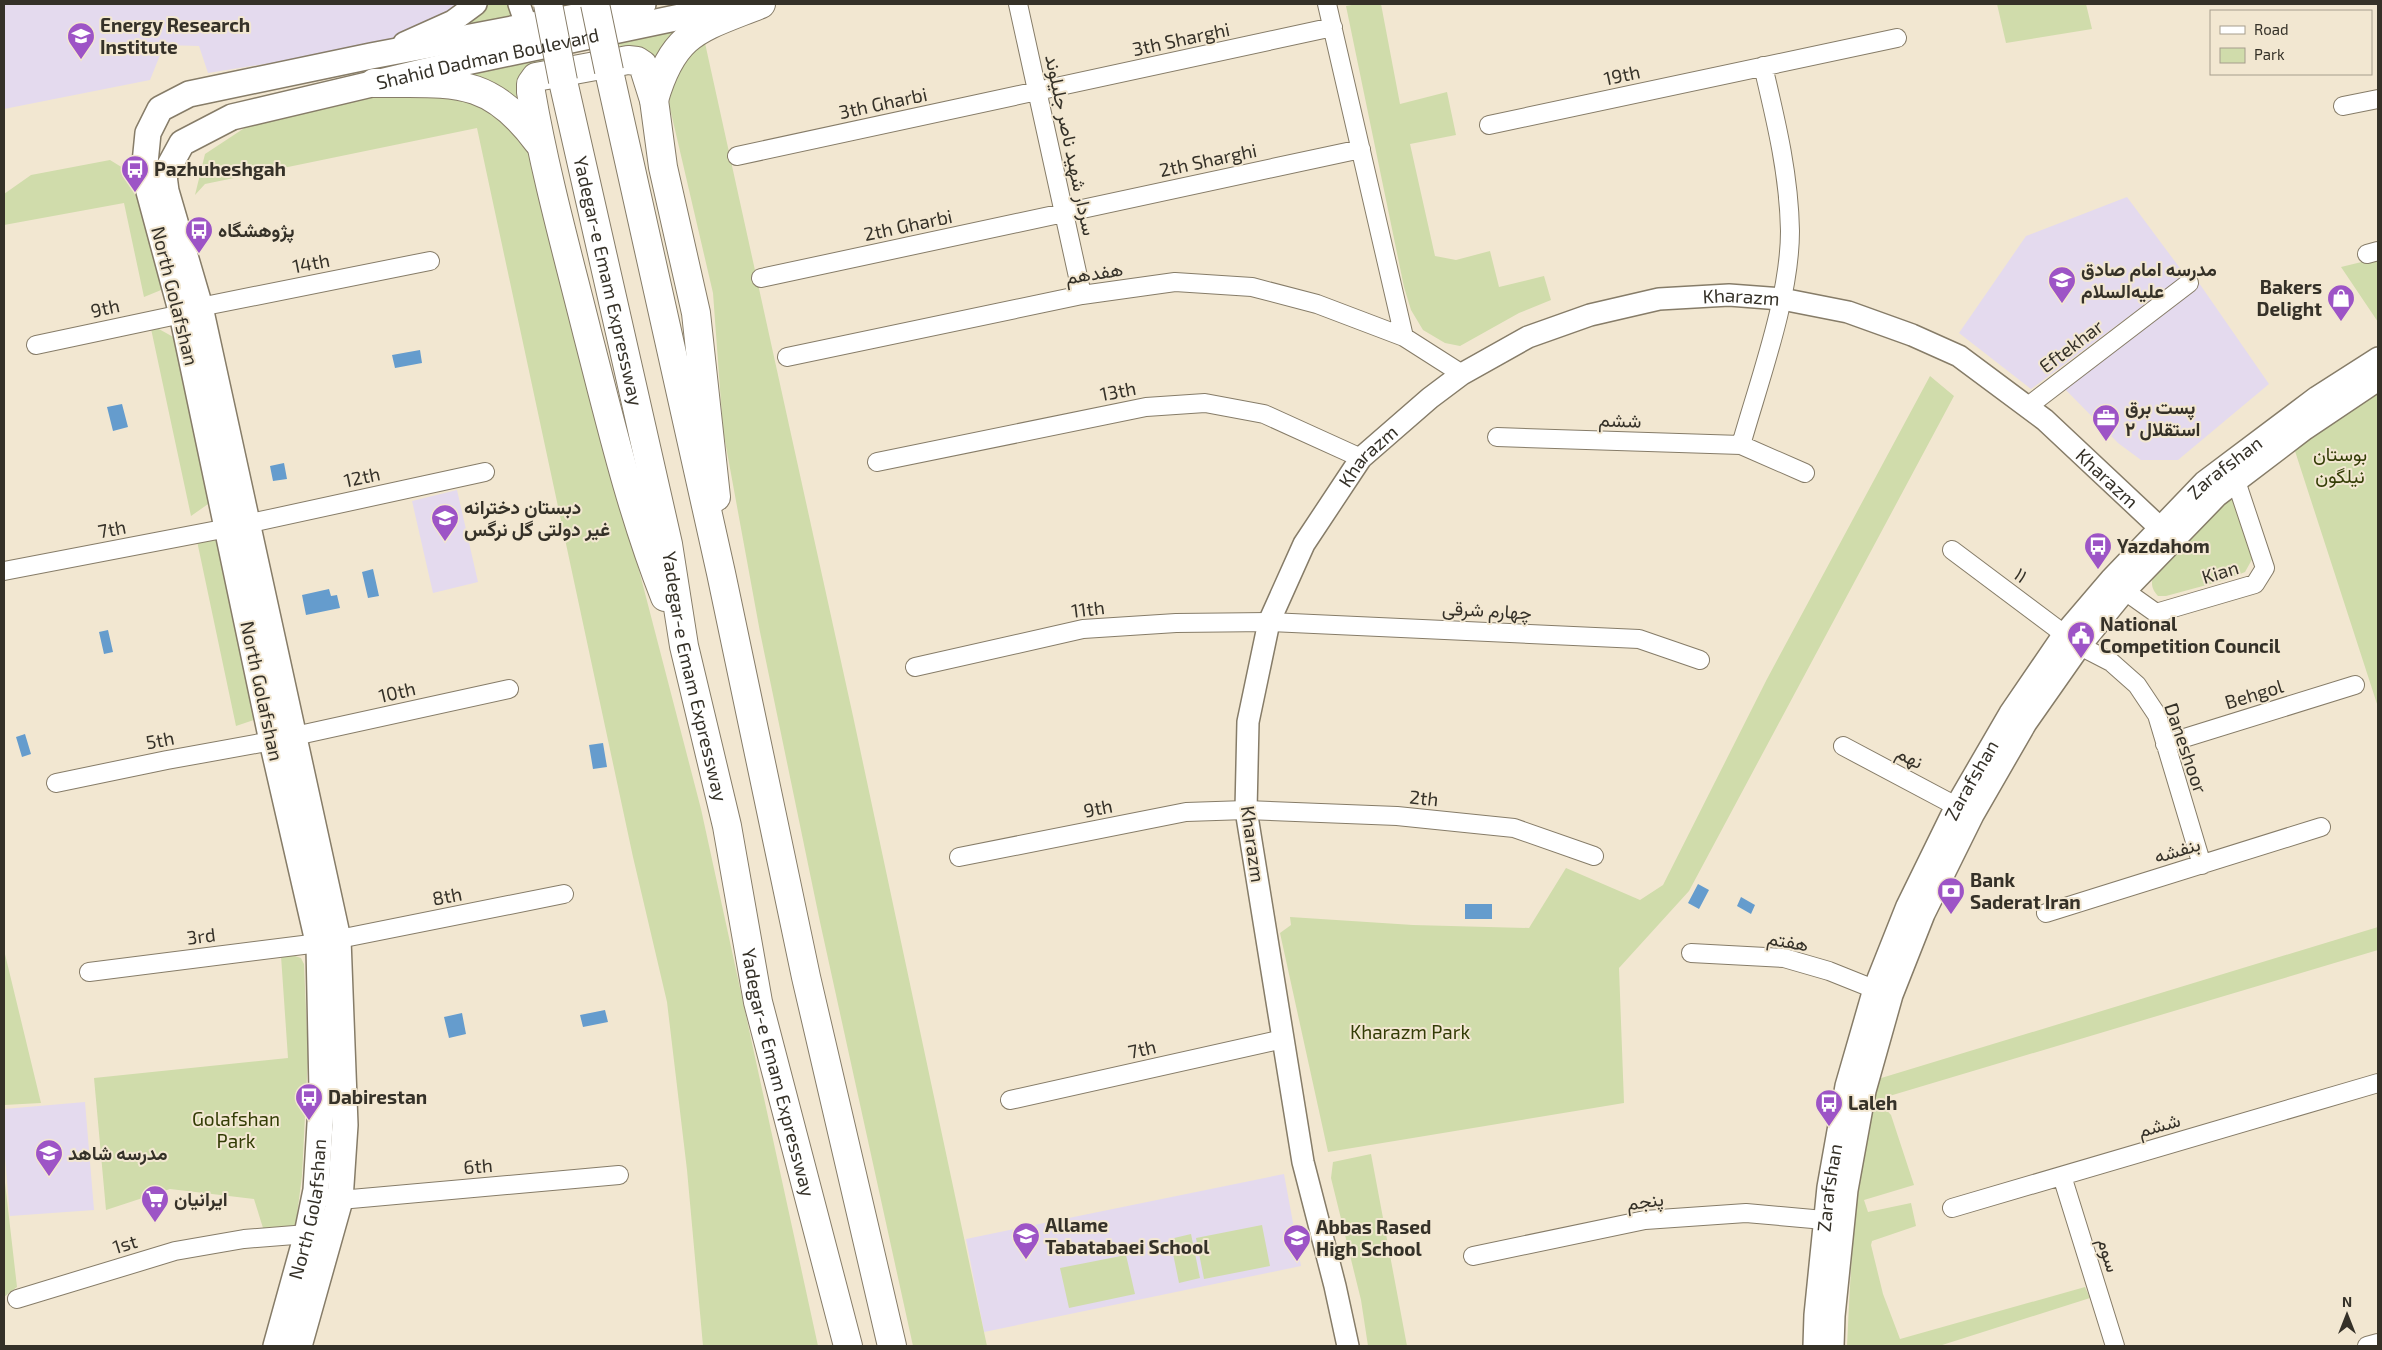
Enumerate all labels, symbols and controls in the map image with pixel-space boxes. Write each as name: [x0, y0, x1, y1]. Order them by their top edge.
legend: [2210, 10, 2372, 75]
place label: Energy Research Institute: [100, 13, 250, 58]
street label: 3th Sharghi: [1130, 17, 1232, 60]
text: Road: [2254, 20, 2289, 38]
school or university icon: Energy Research Institute: [66, 21, 96, 60]
street label: Shahid Dadman Boulevard: [374, 22, 601, 94]
text: Park: [2254, 45, 2285, 63]
street label: سردار شهید ناصر جلیلوند: [1040, 52, 1102, 238]
street label: 19th: [1602, 59, 1642, 90]
street label: 3th Gharbi: [837, 82, 929, 123]
street label: 2th Sharghi: [1157, 138, 1259, 181]
bus stop icon: Pazhuheshgah: [120, 154, 150, 193]
street label: Yadegar-e Emam Expressway: [569, 154, 648, 408]
place label: Pazhuheshgah: [154, 157, 286, 180]
street label: 2th Gharbi: [862, 204, 954, 245]
bus stop icon: پژوهشگاه: [184, 215, 214, 254]
place label: پژوهشگاه: [218, 218, 294, 244]
street label: North Golafshan: [147, 224, 204, 368]
street label: 14th: [290, 248, 332, 277]
street label: هفدهم: [1063, 257, 1125, 290]
place label: مدرسه امام صادق علیه‌السلام: [2081, 257, 2217, 304]
school or university icon: مدرسه امام صادق علیه‌السلام: [2047, 265, 2077, 304]
place label: Bakers Delight: [2257, 275, 2322, 320]
street label: Kharazm: [1702, 283, 1781, 310]
shop icon: Bakers Delight: [2326, 283, 2356, 322]
street label: 9th: [88, 293, 122, 322]
street label: Eftekhar: [2034, 314, 2107, 377]
street label: 13th: [1098, 376, 1138, 405]
place label: پست برق استقلال ۲: [2125, 395, 2200, 441]
office icon: پست برق استقلال ۲: [2091, 403, 2121, 442]
street label: ششم: [1598, 407, 1642, 434]
street label: Kharazm: [1333, 420, 1402, 491]
street label: Zarafshan: [2182, 431, 2266, 503]
park label: بوستان نیلگون: [2313, 442, 2367, 488]
street label: Kharazm: [2071, 443, 2143, 513]
street label: 12th: [342, 461, 382, 492]
place label: دبستان دخترانه غیر دولتی گل نرگس: [464, 495, 610, 542]
school or university icon: دبستان دخترانه غیر دولتی گل نرگس: [430, 503, 460, 542]
street label: 7th: [96, 515, 128, 542]
bus stop icon: Yazdahom: [2083, 531, 2113, 570]
place label: Yazdahom: [2117, 534, 2210, 557]
street label: Yadegar-e Emam Expressway: [658, 550, 733, 804]
street label: Kian: [2199, 555, 2241, 588]
street label: ۱۱: [2010, 562, 2033, 587]
street label: 11th: [1070, 595, 1106, 622]
street label: چهارم شرقی: [1441, 596, 1532, 626]
place label: National Competition Council: [2100, 612, 2281, 657]
street label: North Golafshan: [236, 619, 289, 763]
public building icon: National Competition Council: [2066, 620, 2096, 659]
street label: Behgol: [2222, 674, 2286, 713]
street label: 10th: [376, 676, 418, 707]
street label: Daneshoor: [2160, 700, 2213, 796]
street label: 5th: [144, 726, 176, 754]
street label: Zarafshan: [1939, 736, 2003, 824]
street label: نهم: [1892, 740, 1928, 775]
street label: 2th: [1408, 785, 1440, 810]
street label: 9th: [1081, 793, 1114, 822]
street label: Kharazm: [1237, 804, 1270, 884]
street label: بنفشه: [2151, 832, 2203, 868]
place label: Bank Saderat Iran: [1970, 868, 2081, 913]
bank icon: Bank Saderat Iran: [1936, 876, 1966, 915]
street label: 8th: [430, 881, 464, 910]
street label: 3rd: [185, 922, 217, 949]
street label: هفتم: [1765, 926, 1811, 957]
street label: Yadegar-e Emam Expressway: [738, 946, 820, 1199]
park label: Kharazm Park: [1350, 1020, 1470, 1043]
street label: 7th: [1126, 1034, 1158, 1063]
bus stop icon: Dabirestan: [294, 1082, 324, 1121]
place label: Dabirestan: [328, 1085, 427, 1108]
bus stop icon: Laleh: [1814, 1088, 1844, 1127]
place label: Laleh: [1848, 1091, 1897, 1114]
park label: Golafshan Park: [192, 1107, 280, 1152]
street label: ششم: [2135, 1108, 2183, 1143]
school or university icon: مدرسه شاهد: [34, 1138, 64, 1177]
street label: North Golafshan: [283, 1138, 330, 1282]
place label: مدرسه شاهد: [68, 1141, 167, 1166]
street label: Zarafshan: [1812, 1142, 1846, 1233]
street label: 6th: [462, 1153, 493, 1178]
supermarket icon: ایرانیان: [140, 1184, 170, 1223]
place label: ایرانیان: [174, 1187, 228, 1212]
street label: پنجم: [1625, 1187, 1665, 1217]
place label: Allame Tabatabaei School: [1045, 1213, 1210, 1258]
place label: Abbas Rased High School: [1316, 1215, 1431, 1260]
school or university icon: Allame Tabatabaei School: [1011, 1221, 1041, 1260]
school or university icon: Abbas Rased High School: [1282, 1223, 1312, 1262]
street label: 1st: [110, 1229, 140, 1258]
street label: سوم: [2091, 1235, 2126, 1275]
north arrow: [2322, 1290, 2372, 1340]
text: N: [2342, 1293, 2352, 1310]

